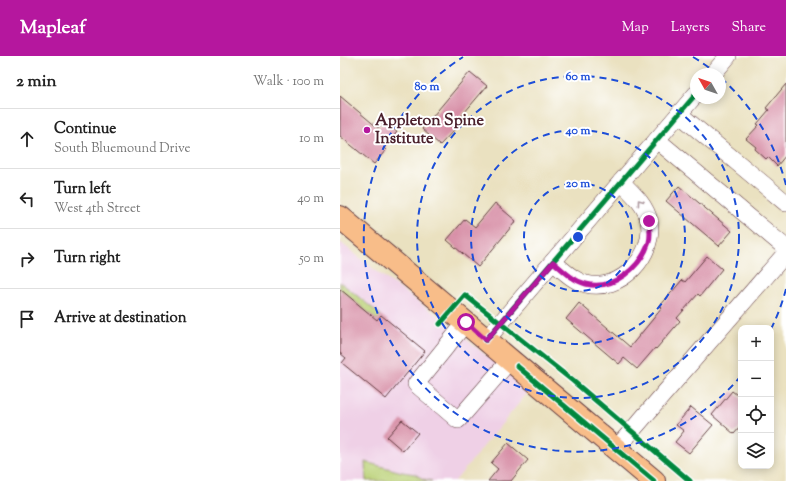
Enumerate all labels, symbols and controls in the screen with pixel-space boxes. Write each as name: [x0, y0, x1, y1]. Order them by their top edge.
text: Mapleaf: [20, 15, 86, 42]
text: Map: [622, 18, 649, 38]
text: Layers: [671, 18, 709, 38]
text: Share: [731, 18, 766, 38]
text: 60 m: [566, 68, 590, 86]
north arrow: [690, 68, 726, 104]
text: 2 min: [16, 70, 57, 94]
text: Walk · 100 m: [253, 73, 324, 91]
text: 80 m: [415, 78, 439, 96]
place label: Appleton Spine Institute: [375, 110, 484, 151]
text: Continue: [54, 119, 116, 140]
text: 40 m: [565, 122, 590, 140]
marker: Appleton Spine Institute: [362, 125, 372, 135]
icon: ahead: [16, 128, 38, 150]
text: 10 m: [299, 130, 324, 148]
text: South Bluemound Drive: [54, 140, 191, 158]
text: 20 m: [566, 175, 590, 193]
text: Turn left: [54, 179, 111, 200]
icon: left: [16, 188, 38, 210]
text: 40 m: [297, 190, 324, 208]
text: West 4th Street: [54, 200, 140, 218]
one-way arrow: [638, 200, 645, 207]
route end: [640, 212, 658, 230]
centre of rings: [571, 230, 585, 244]
icon: right: [16, 248, 38, 270]
text: Turn right: [54, 248, 120, 269]
text: 50 m: [299, 250, 324, 268]
icon: arrive: [16, 308, 38, 330]
text: Arrive at destination: [54, 308, 187, 329]
route start: [457, 313, 475, 331]
map controls: [738, 325, 774, 469]
button: +: [738, 325, 774, 361]
button: −: [738, 361, 774, 397]
button: locate: [738, 397, 774, 433]
button: layers: [738, 433, 774, 469]

